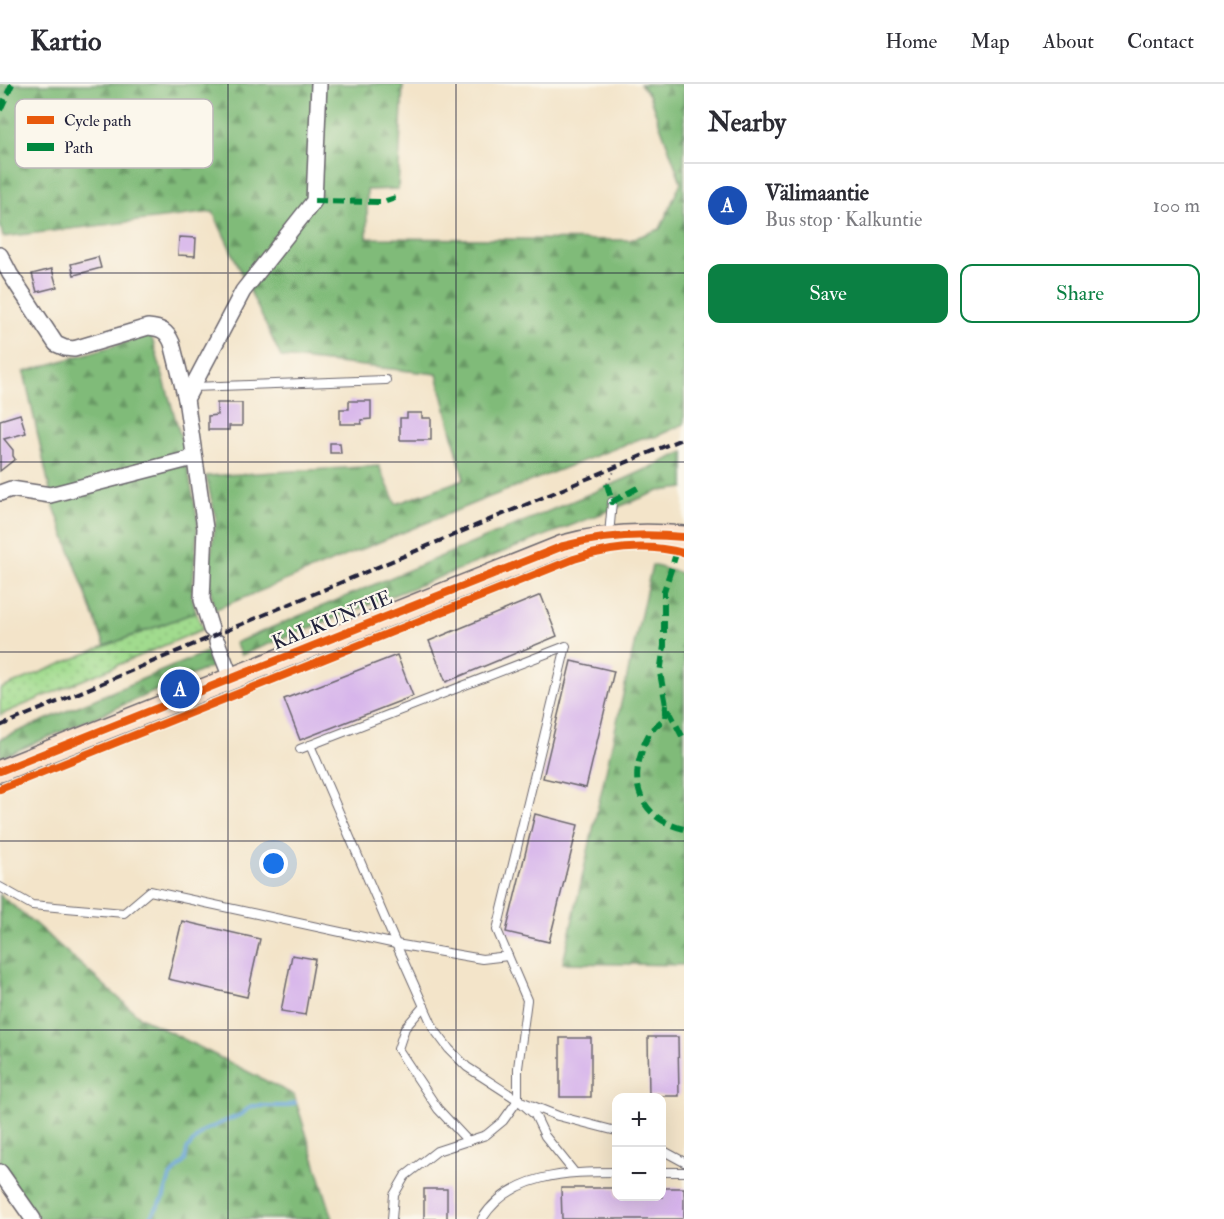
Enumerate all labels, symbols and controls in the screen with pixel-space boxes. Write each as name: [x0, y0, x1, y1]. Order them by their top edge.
text: Kartio: [30, 24, 101, 59]
text: Home: [885, 28, 937, 55]
text: Map: [970, 28, 1010, 55]
text: About: [1043, 28, 1094, 55]
text: Contact: [1127, 28, 1194, 55]
legend: [15, 99, 213, 168]
text: Nearby: [708, 107, 786, 139]
text: Cycle path: [64, 111, 132, 132]
text: Path: [64, 138, 94, 158]
text: Välimaantie: [765, 179, 869, 207]
text: A: [721, 193, 734, 218]
text: 100 m: [1153, 193, 1200, 218]
text: Bus stop · Kalkuntie: [765, 207, 922, 232]
button: Save: [708, 264, 948, 323]
button: Share: [960, 264, 1200, 323]
street label: KALKUNTIE: [268, 585, 396, 655]
pin: A: [160, 666, 200, 712]
your location: [259, 849, 288, 878]
map controls: [612, 1093, 666, 1201]
button: +: [612, 1093, 666, 1147]
button: −: [612, 1147, 666, 1201]

